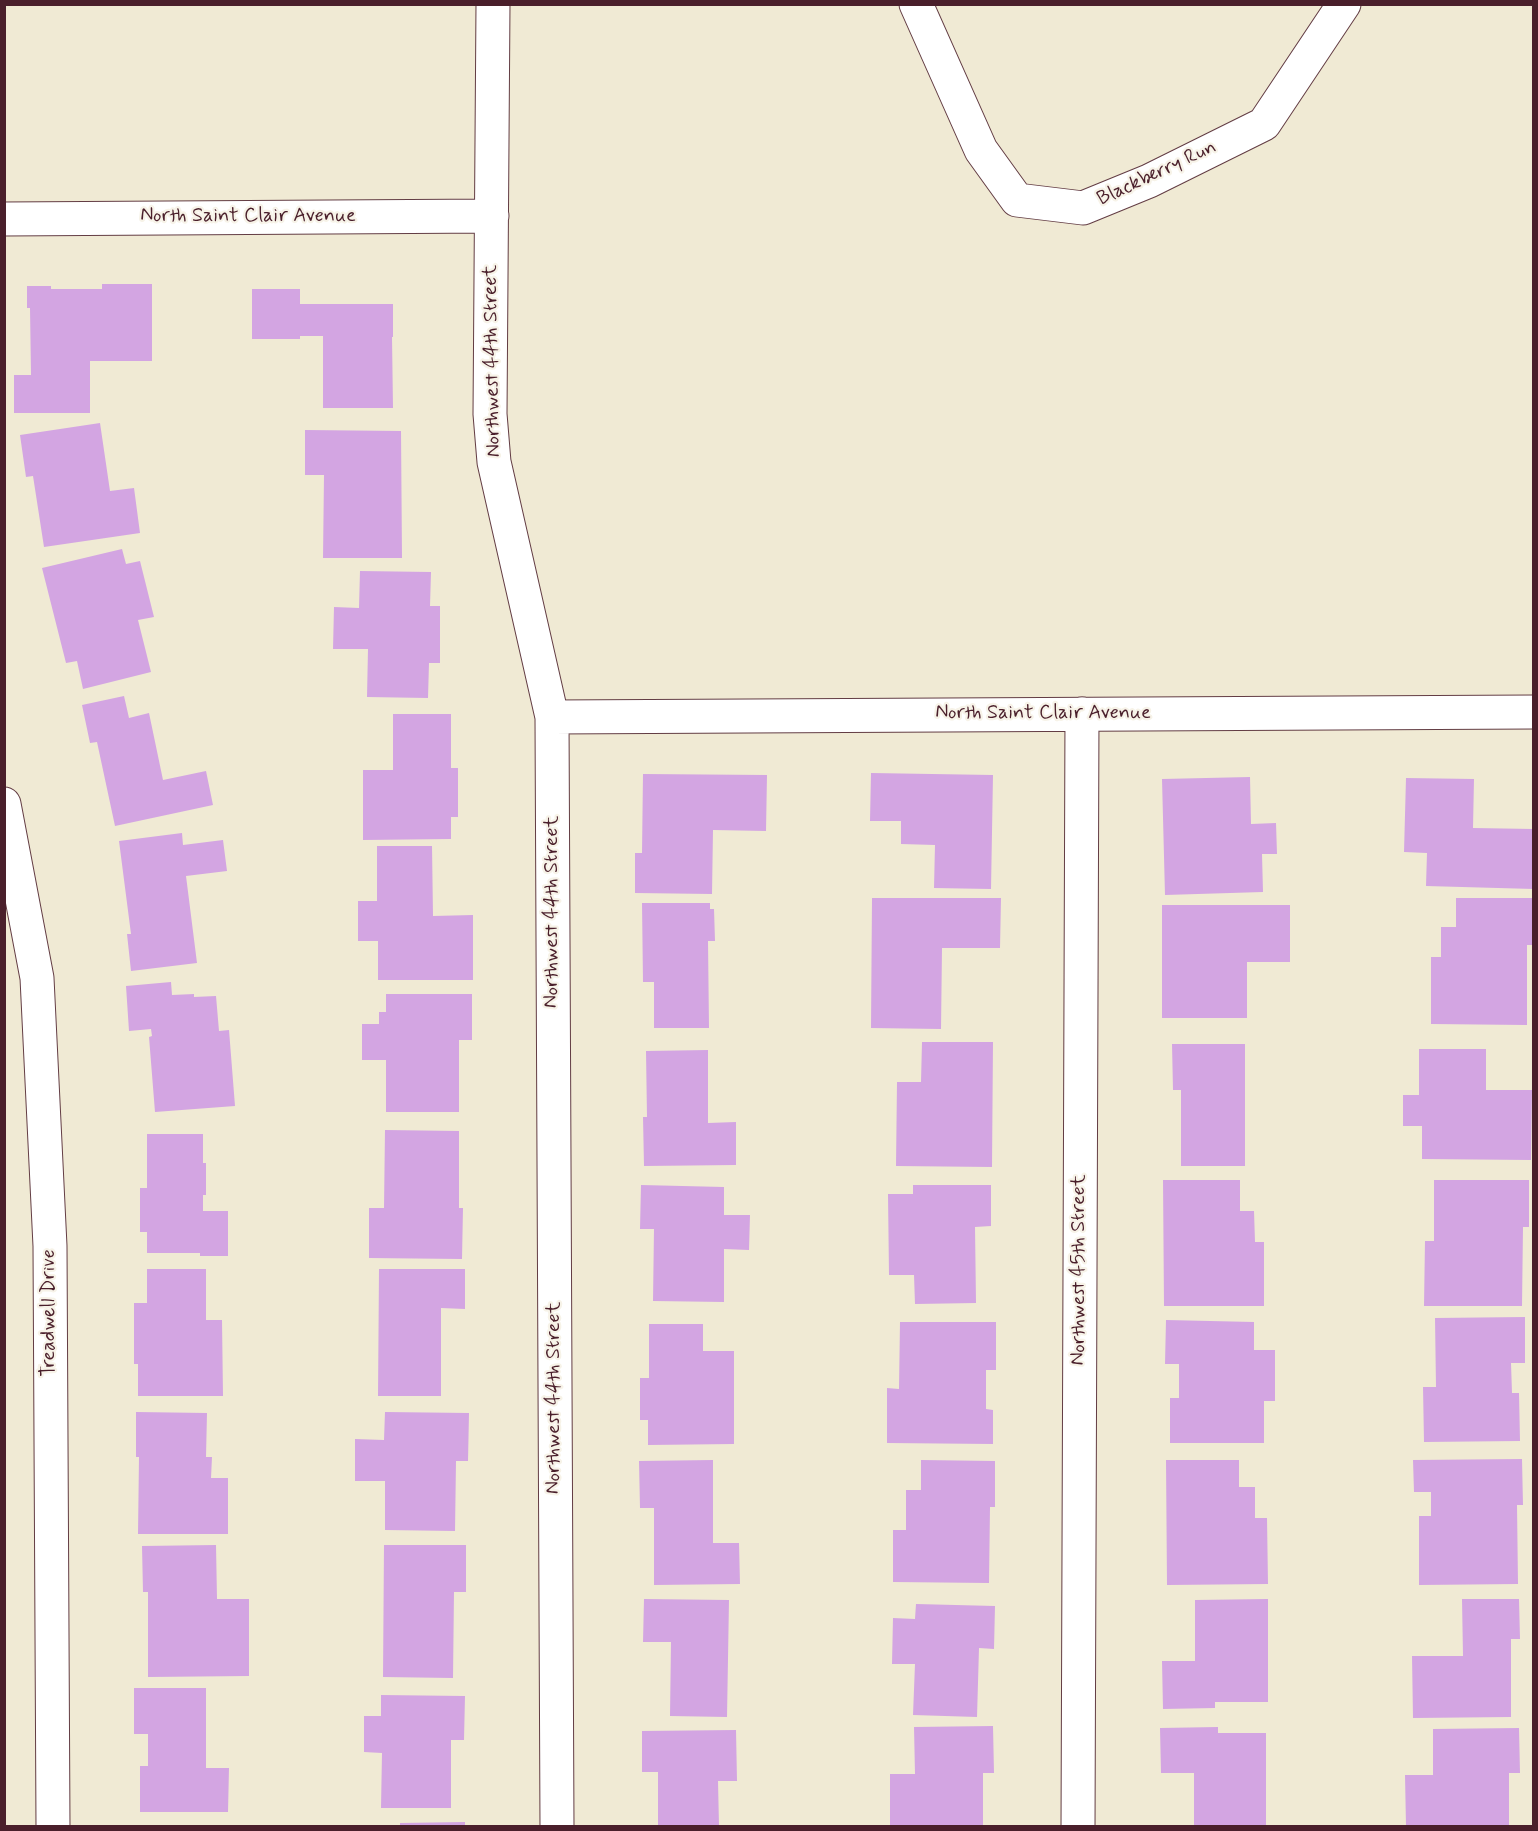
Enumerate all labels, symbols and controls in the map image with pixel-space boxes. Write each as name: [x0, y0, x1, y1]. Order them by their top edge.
street label: Blackberry Run: [1094, 136, 1220, 212]
street label: North Saint Clair Avenue: [140, 205, 356, 229]
street label: Northwest 44th Street: [479, 265, 507, 457]
street label: North Saint Clair Avenue: [935, 702, 1151, 726]
street label: Northwest 44th Street: [541, 816, 565, 1008]
street label: Northwest 45th Street: [1068, 1174, 1092, 1366]
street label: Treadwell Drive: [38, 1249, 62, 1377]
street label: Northwest 44th Street: [543, 1302, 567, 1494]

